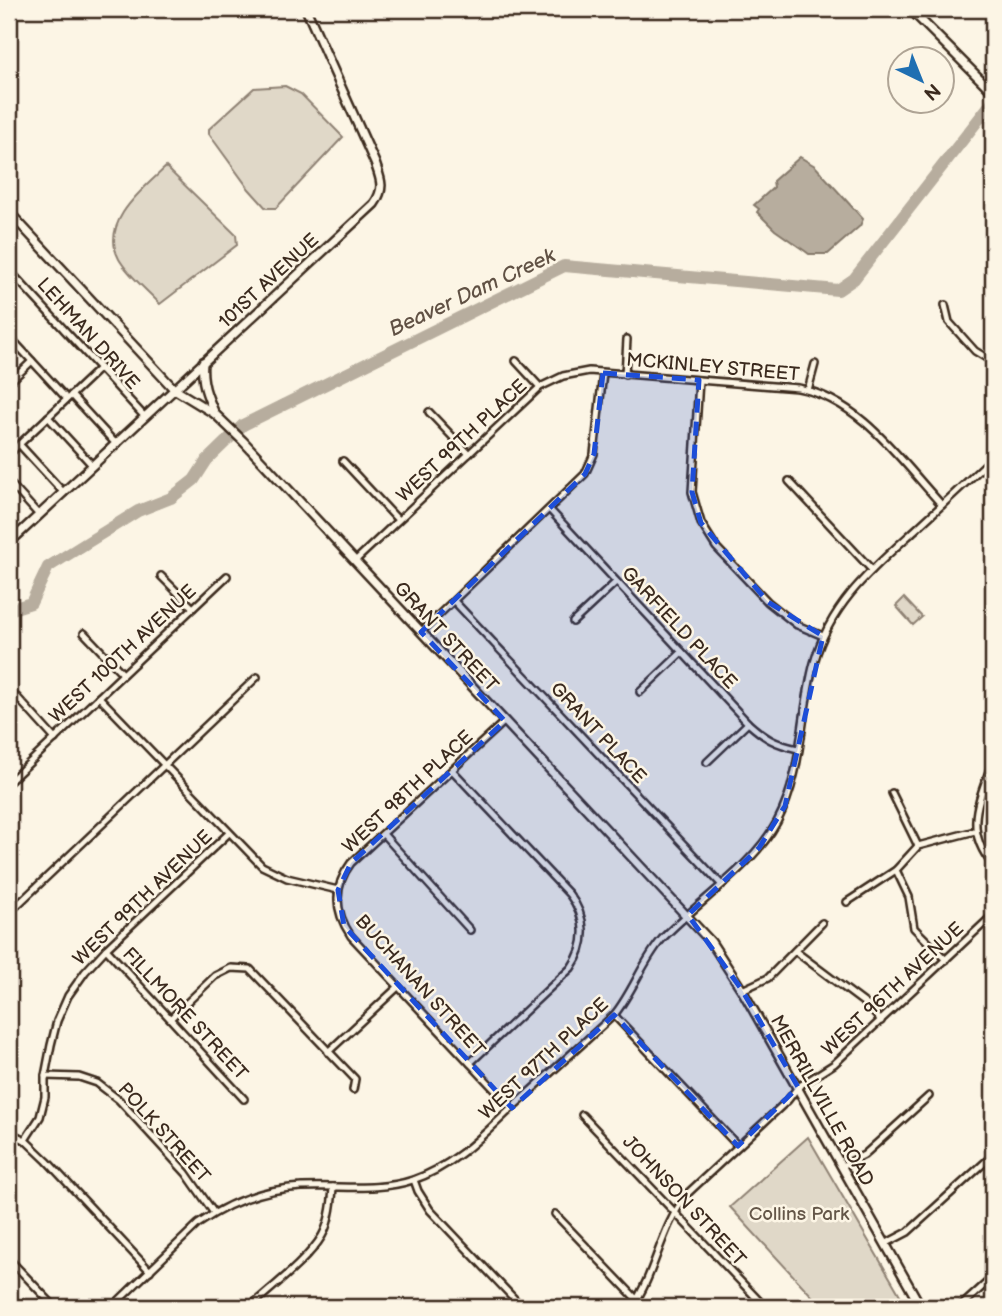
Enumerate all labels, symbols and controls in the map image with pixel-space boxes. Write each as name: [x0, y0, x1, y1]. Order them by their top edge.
north arrow: [886, 46, 956, 116]
text: N: [919, 78, 945, 105]
street label: 101ST AVENUE: [214, 229, 324, 333]
water label: Beaver Dam Creek: [385, 243, 560, 342]
street label: LEHMAN DRIVE: [32, 273, 144, 395]
street label: MCKINLEY STREET: [625, 348, 801, 387]
street label: WEST 99TH PLACE: [392, 375, 532, 507]
street label: GARFIELD PLACE: [616, 562, 741, 694]
street label: GRANT STREET: [389, 577, 503, 697]
street label: WEST 100TH AVENUE: [45, 580, 201, 728]
street label: GRANT PLACE: [545, 678, 651, 788]
street label: WEST 98TH PLACE: [338, 726, 478, 858]
street label: WEST 99TH AVENUE: [69, 826, 218, 971]
street label: BUCHANAN STREET: [350, 910, 490, 1062]
street label: WEST 96TH AVENUE: [817, 917, 969, 1061]
street label: FILLMORE STREET: [117, 943, 253, 1086]
street label: WEST 97TH PLACE: [475, 993, 613, 1125]
street label: MERRILLVILLE ROAD: [765, 1011, 878, 1190]
street label: POLK STREET: [113, 1078, 215, 1188]
street label: JOHNSON STREET: [617, 1131, 751, 1272]
park label: Collins Park: [749, 1203, 850, 1226]

